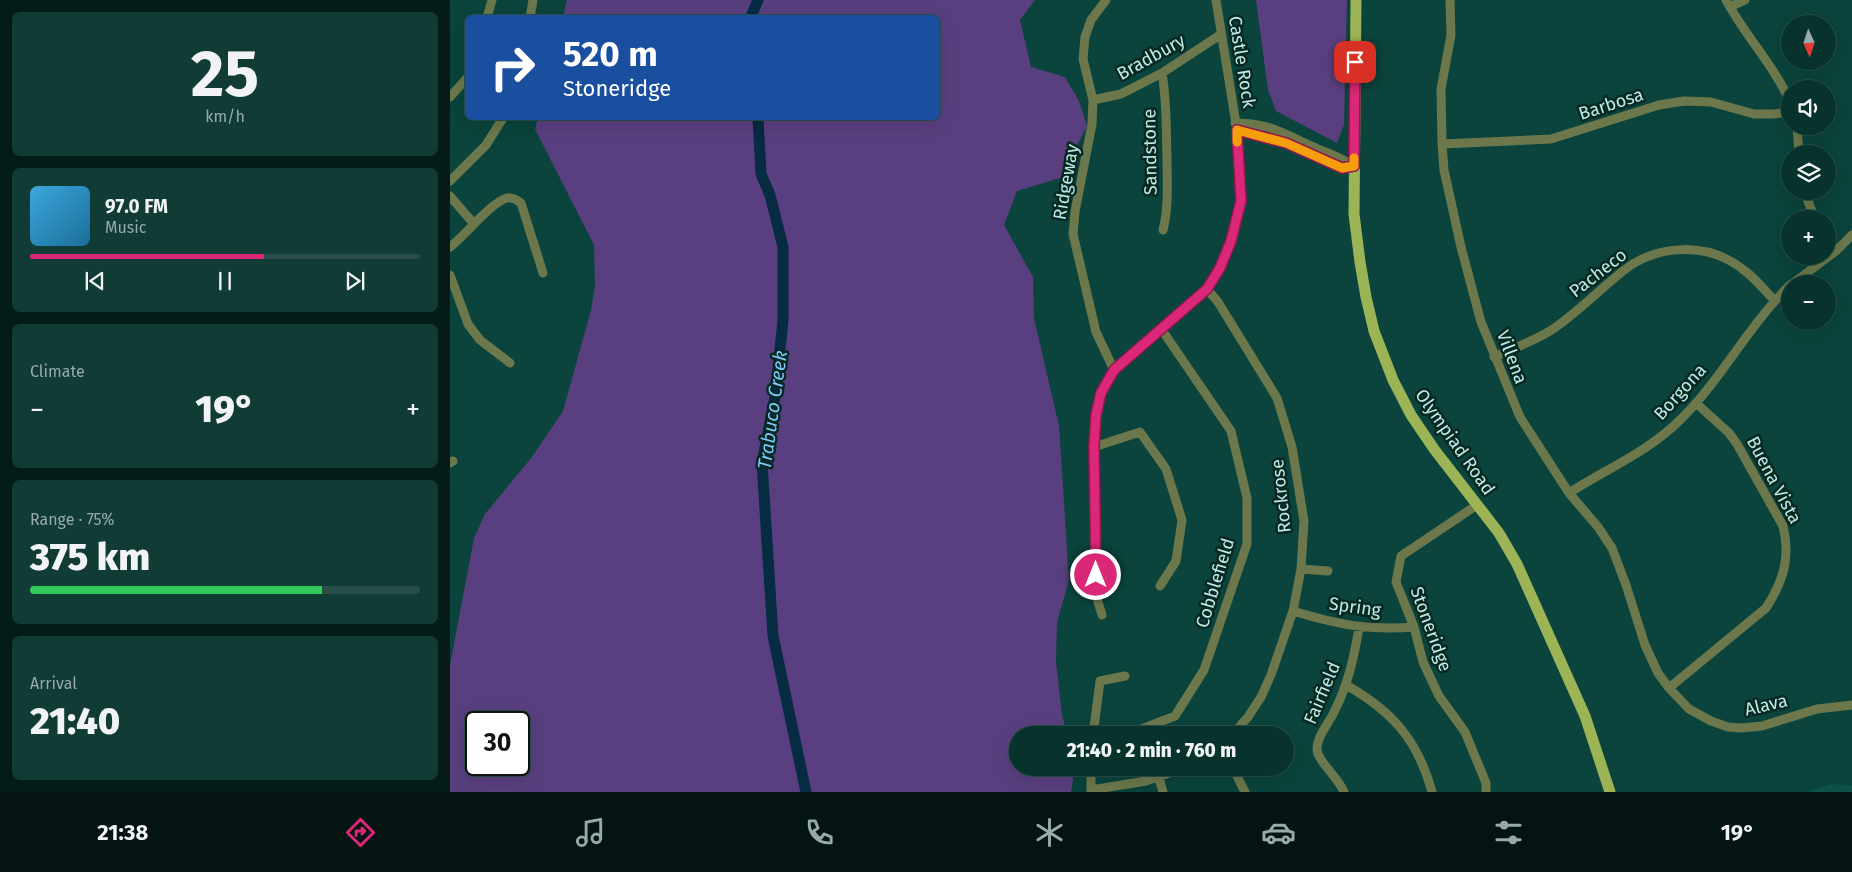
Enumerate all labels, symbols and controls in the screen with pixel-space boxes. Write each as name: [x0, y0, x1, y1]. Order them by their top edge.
street label: Castle Rock: [1224, 14, 1260, 110]
north arrow: [1781, 15, 1836, 70]
map controls: [1781, 15, 1836, 330]
street label: Bradbury: [1113, 29, 1189, 85]
text: 520 m: [563, 33, 658, 75]
text: 25: [191, 35, 259, 113]
icon: right: [480, 35, 545, 100]
pin: [1334, 41, 1376, 83]
icon: arrive: [1341, 48, 1369, 76]
text: Stoneridge: [563, 75, 671, 102]
button: sound: [1781, 80, 1836, 135]
street label: Barbosa: [1576, 83, 1646, 125]
text: km/h: [205, 107, 245, 126]
street label: Sandstone: [1138, 109, 1162, 195]
street label: Ridgeway: [1049, 142, 1084, 222]
button: layers: [1781, 145, 1836, 200]
text: 97.0 FM: [105, 195, 168, 218]
button: +: [1781, 210, 1836, 265]
text: Music: [105, 218, 146, 237]
street label: Pacheco: [1565, 244, 1631, 302]
icon: previous: [81, 267, 109, 295]
icon: pause: [211, 267, 239, 295]
icon: next: [341, 267, 369, 295]
button: −: [1781, 275, 1836, 330]
street label: Villena: [1492, 327, 1532, 387]
water label: Trabuco Creek: [753, 349, 792, 471]
street label: Borgona: [1649, 359, 1711, 425]
text: Climate: [30, 362, 85, 381]
street label: Olympiad Road: [1410, 385, 1500, 499]
text: 19°: [195, 386, 255, 432]
text: −: [30, 393, 44, 426]
text: +: [406, 393, 420, 426]
street label: Buena Vista: [1742, 432, 1806, 528]
street label: Rockrose: [1266, 458, 1296, 534]
text: Range · 75%: [30, 510, 114, 529]
text: 375 km: [30, 534, 150, 580]
street label: Cobblefield: [1191, 535, 1239, 631]
position arrow: [1069, 548, 1121, 600]
street label: Stoneridge: [1406, 584, 1456, 674]
street label: Spring: [1328, 592, 1383, 622]
street label: Fairfield: [1299, 658, 1345, 728]
text: Arrival: [30, 674, 77, 693]
street label: Alava: [1742, 689, 1790, 721]
text: 21:40: [30, 698, 120, 744]
speed limit sign: 30: [465, 711, 530, 776]
text: 21:40 · 2 min · 760 m: [1067, 739, 1236, 762]
icon: directions: [343, 815, 378, 850]
icon: music: [573, 815, 608, 850]
icon: phone: [802, 815, 837, 850]
icon: climate: [1032, 815, 1067, 850]
icon: car: [1261, 815, 1296, 850]
icon: filters: [1491, 815, 1526, 850]
text: 21:38: [97, 819, 148, 846]
text: 19°: [1721, 819, 1755, 846]

